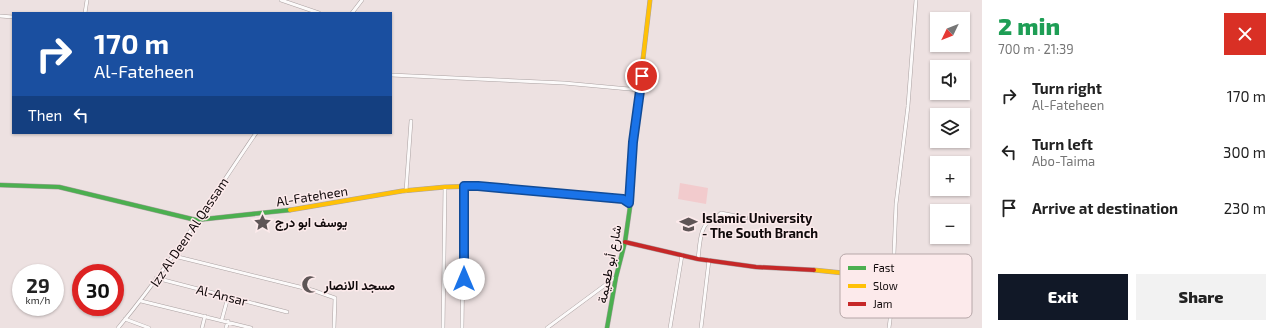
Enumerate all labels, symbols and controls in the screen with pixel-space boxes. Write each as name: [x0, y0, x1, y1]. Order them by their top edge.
text: 2 min: [998, 11, 1060, 40]
north arrow: [930, 12, 970, 52]
map controls: [930, 12, 970, 244]
button: close: [1224, 13, 1266, 55]
text: 170 m: [94, 26, 169, 60]
icon: right: [28, 28, 80, 80]
text: 700 m · 21:39: [998, 41, 1074, 57]
pin: [625, 59, 659, 93]
text: Al-Fateheen: [94, 60, 194, 82]
button: sound: [930, 60, 970, 100]
icon: arrive: [631, 65, 653, 87]
text: Turn right: [1032, 79, 1102, 97]
icon: right: [998, 85, 1020, 107]
text: 170 m: [1227, 87, 1266, 105]
text: Al-Fateheen: [1032, 97, 1104, 113]
icon: left: [70, 104, 92, 126]
text: Then: [28, 106, 62, 124]
button: layers: [930, 108, 970, 148]
text: Turn left: [1032, 135, 1093, 153]
icon: left: [998, 141, 1020, 163]
text: 300 m: [1223, 143, 1266, 161]
text: Abo-Taima: [1032, 153, 1095, 169]
button: +: [930, 156, 970, 196]
street label: Izz Al Deen Al Qassam: [146, 174, 232, 290]
street label: Al-Fateheen: [275, 182, 349, 210]
icon: arrive: [998, 197, 1020, 219]
text: Arrive at destination: [1032, 199, 1178, 217]
text: 230 m: [1224, 199, 1266, 217]
button: −: [930, 204, 970, 244]
place label: Islamic University - The South Branch: [702, 210, 818, 241]
place icon: يوسف ابو درج: [252, 212, 272, 232]
place label: يوسف ابو درج: [275, 214, 347, 231]
school or university icon: Islamic University - The South Branch: [679, 215, 699, 235]
street label: شارع أبو طعيمة: [594, 223, 626, 305]
legend: [840, 254, 972, 318]
position arrow: [443, 258, 485, 300]
text: Fast: [873, 261, 895, 274]
speed limit sign: 30: [72, 264, 124, 316]
text: 29: [26, 273, 50, 297]
button: Exit: [998, 274, 1128, 320]
button: Share: [1136, 274, 1266, 320]
mosque icon: مسجد الانصار: [301, 275, 321, 295]
place label: مسجد الانصار: [323, 277, 395, 294]
text: Slow: [873, 279, 898, 292]
street label: Al-Ansar: [195, 281, 249, 309]
text: km/h: [26, 294, 50, 306]
text: Jam: [873, 297, 892, 310]

